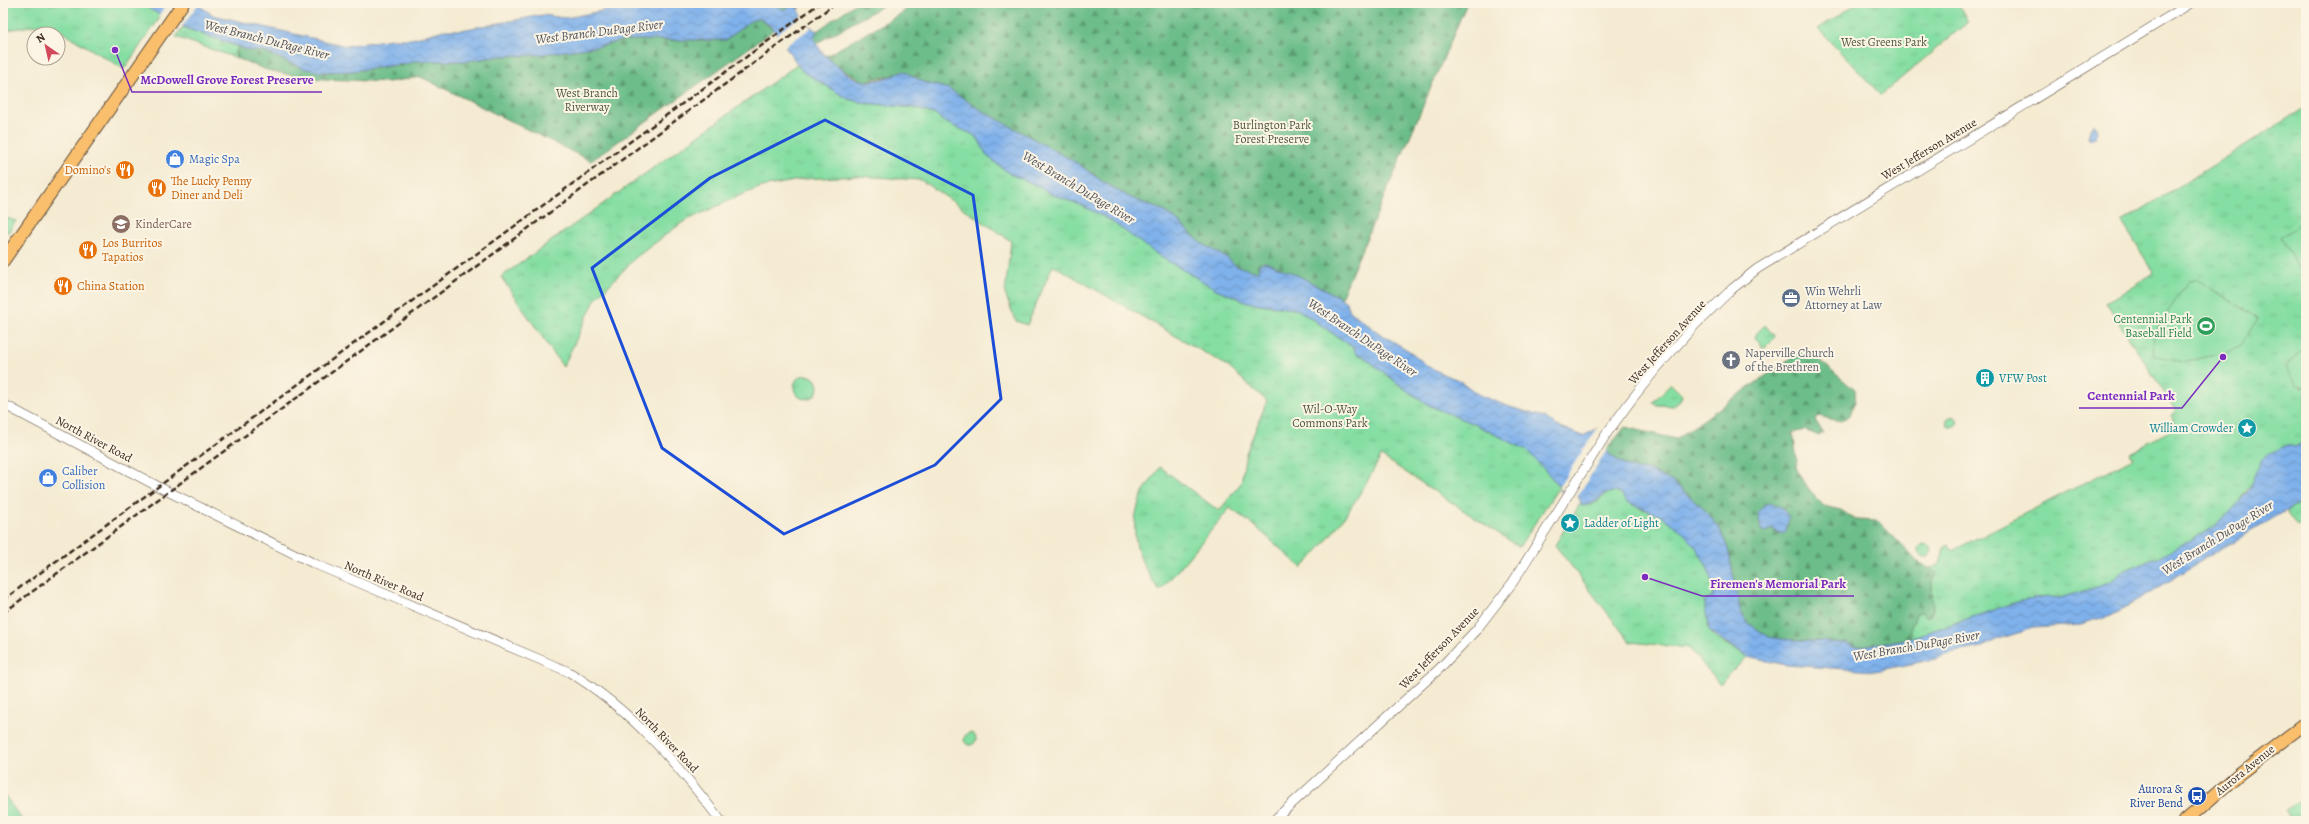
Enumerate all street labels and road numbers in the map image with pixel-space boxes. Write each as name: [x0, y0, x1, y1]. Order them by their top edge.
street label: West Jefferson Avenue: [1878, 114, 1980, 184]
street label: West Jefferson Avenue: [1624, 296, 1709, 388]
street label: North River Road: [53, 412, 136, 466]
street label: North River Road: [342, 557, 427, 605]
street label: West Jefferson Avenue: [1395, 603, 1482, 693]
street label: North River Road: [632, 704, 703, 776]
street label: Aurora Avenue: [2211, 741, 2278, 799]

